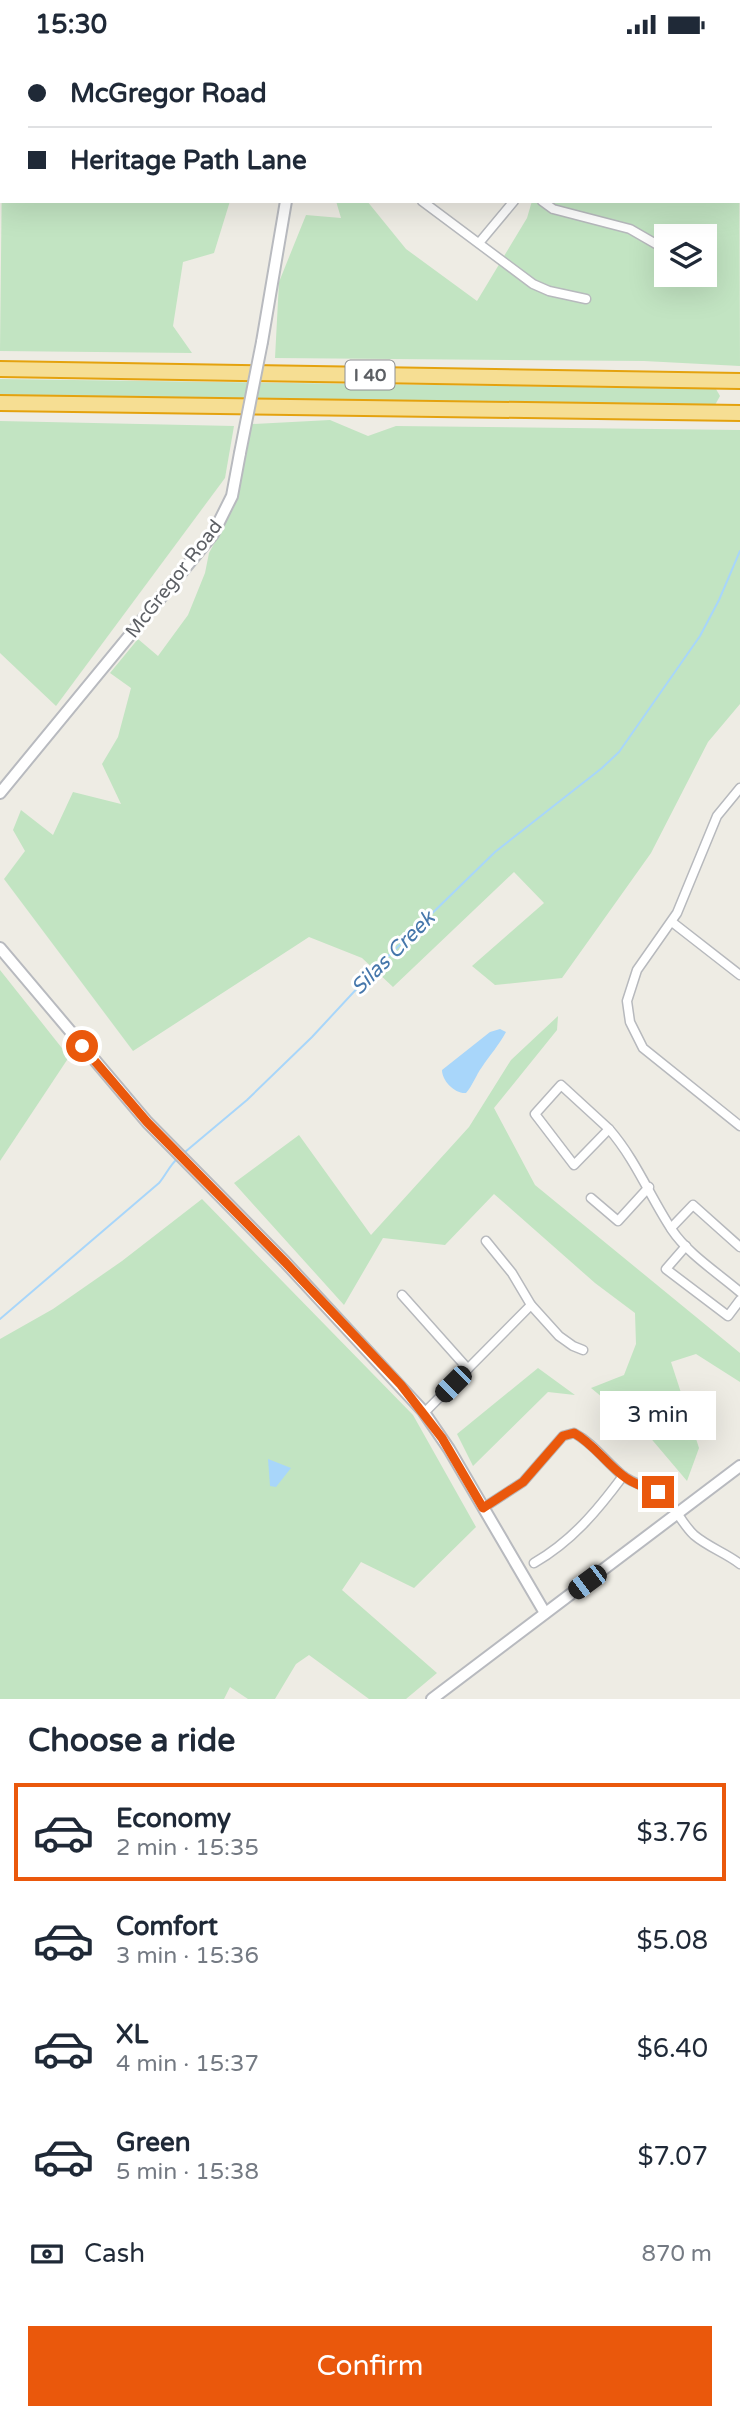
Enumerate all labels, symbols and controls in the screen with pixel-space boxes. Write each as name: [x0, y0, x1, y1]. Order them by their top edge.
text: 15:30: [35, 9, 107, 40]
text: McGregor Road: [70, 78, 267, 109]
text: Heritage Path Lane: [70, 145, 307, 176]
map controls: [654, 224, 717, 287]
button: layers: [654, 224, 717, 287]
road number: I 40: [346, 361, 394, 389]
street label: McGregor Road: [121, 516, 227, 642]
water label: Silas Creek: [346, 905, 441, 1000]
route start: [66, 1030, 98, 1062]
car: [431, 1362, 476, 1406]
callout: 3 min: [600, 1391, 716, 1439]
text: 3 min: [627, 1401, 689, 1429]
route end: [642, 1476, 674, 1508]
car: [564, 1561, 611, 1603]
text: Choose a ride: [28, 1722, 235, 1760]
icon: car: [32, 1801, 95, 1864]
text: Economy: [116, 1803, 231, 1834]
text: $3.76: [636, 1817, 708, 1848]
text: 2 min · 15:35: [116, 1834, 259, 1862]
icon: car: [32, 1909, 95, 1972]
text: Comfort: [116, 1911, 218, 1942]
text: $5.08: [636, 1925, 708, 1956]
text: 3 min · 15:36: [116, 1942, 259, 1970]
icon: car: [32, 2017, 95, 2080]
text: XL: [116, 2019, 148, 2050]
text: $6.40: [637, 2033, 708, 2064]
text: 4 min · 15:37: [116, 2050, 259, 2078]
icon: car: [32, 2125, 95, 2188]
text: Green: [116, 2127, 191, 2158]
text: $7.07: [638, 2141, 708, 2172]
text: 5 min · 15:38: [116, 2158, 259, 2186]
icon: cash: [28, 2235, 66, 2273]
text: Cash: [84, 2238, 145, 2269]
text: 870 m: [642, 2240, 712, 2268]
button: Confirm: [28, 2326, 712, 2406]

